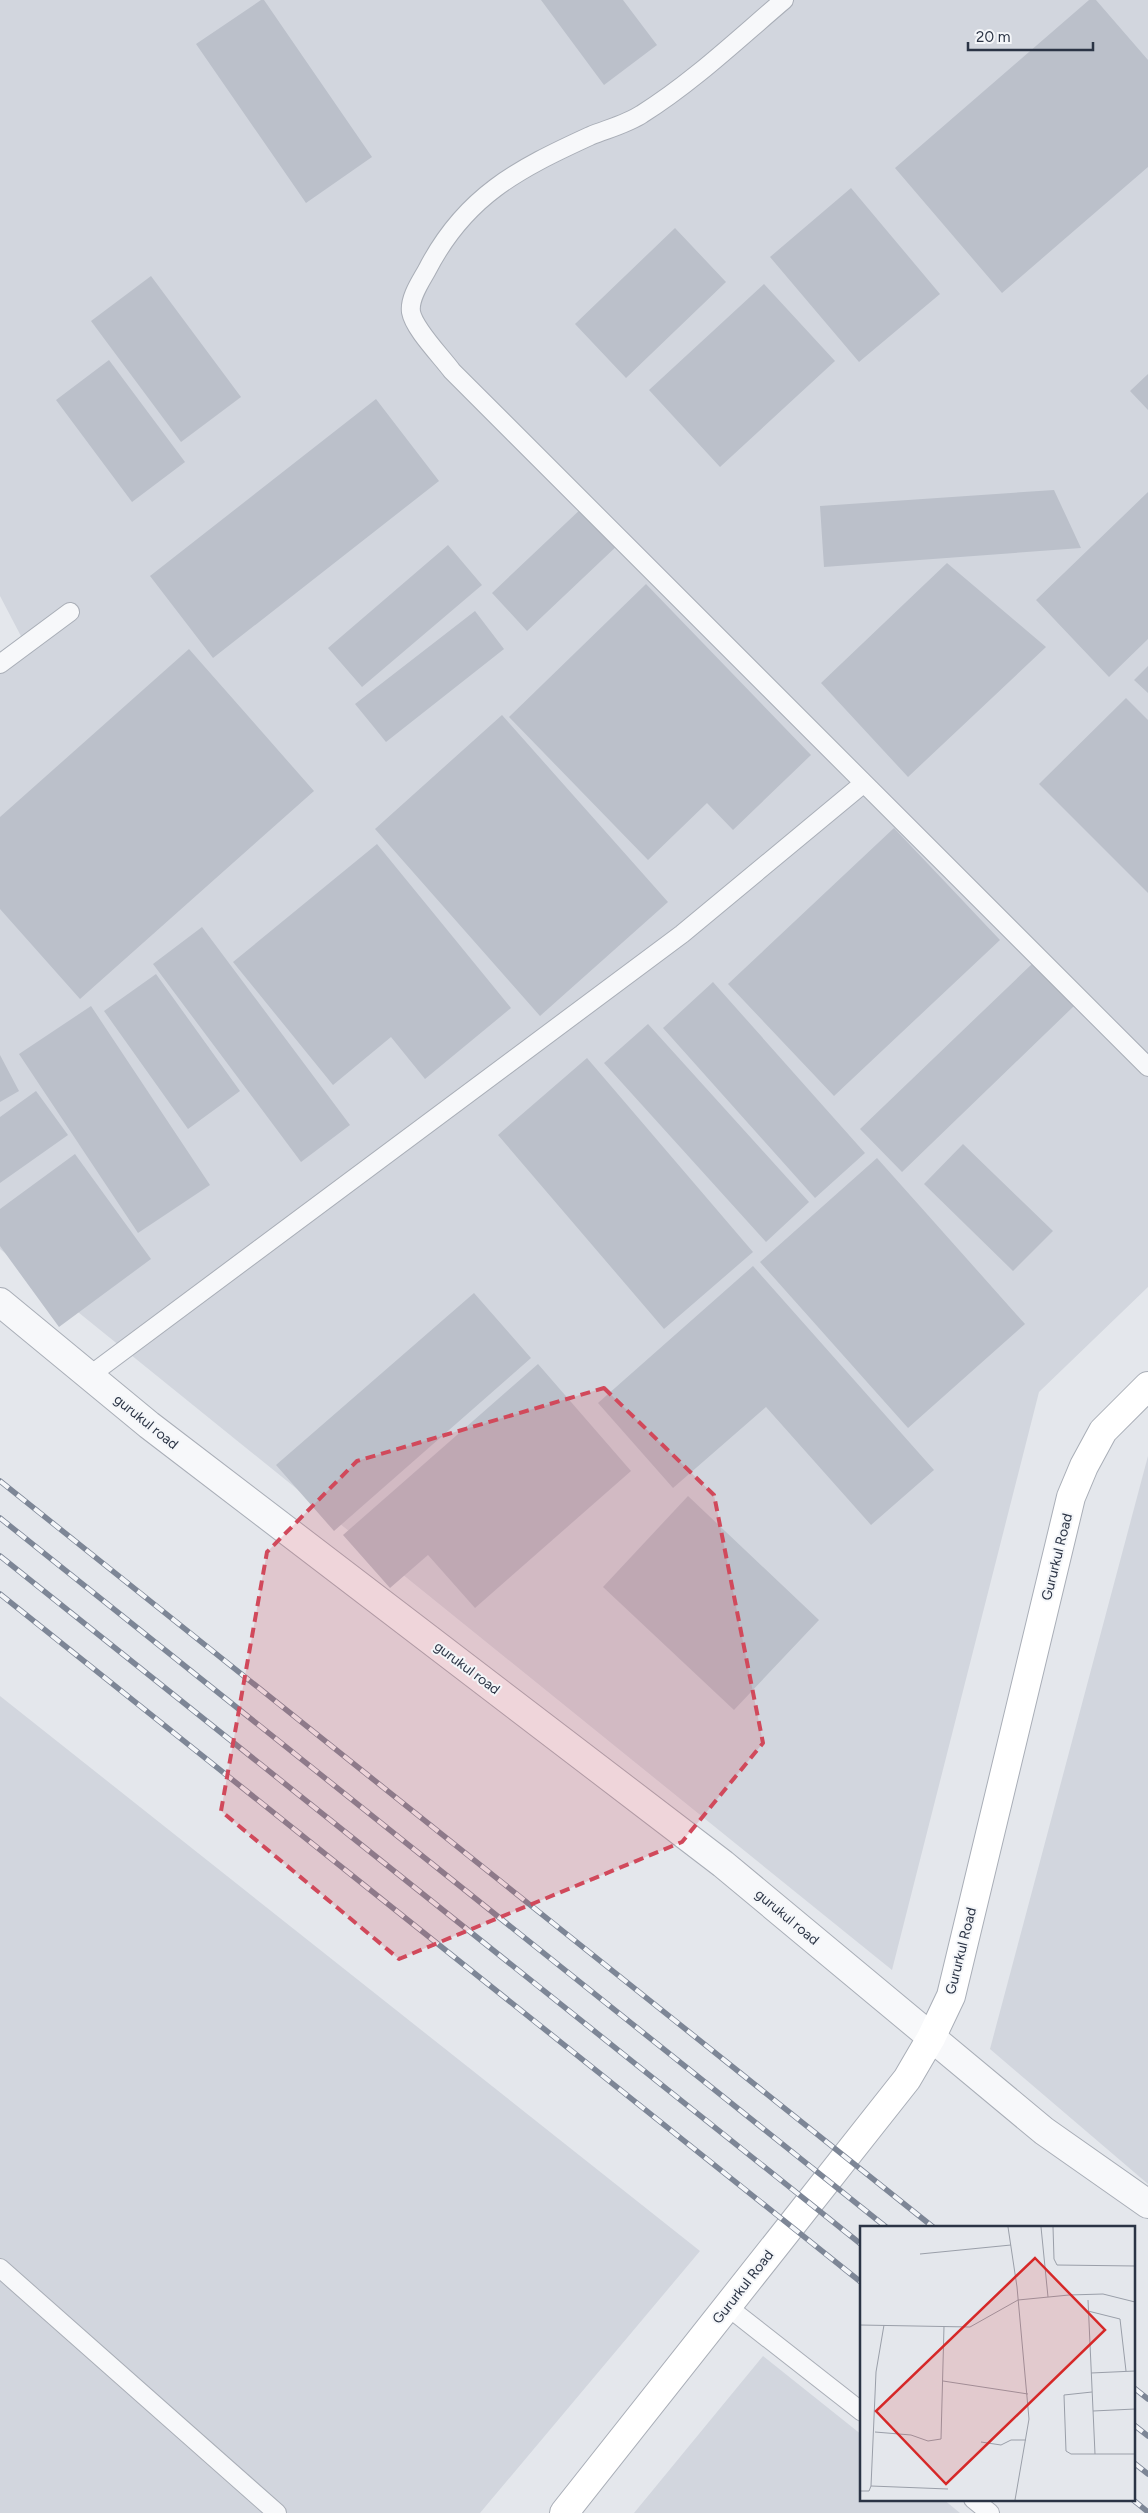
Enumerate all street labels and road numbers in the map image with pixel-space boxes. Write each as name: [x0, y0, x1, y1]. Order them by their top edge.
street label: gurukul road: [110, 1391, 182, 1453]
street label: Gururkul Road: [1038, 1512, 1076, 1602]
street label: gurukul road: [431, 1638, 503, 1698]
street label: gurukul road: [752, 1885, 822, 1949]
street label: Gururkul Road: [942, 1906, 980, 1996]
street label: Gururkul Road: [709, 2247, 777, 2327]

